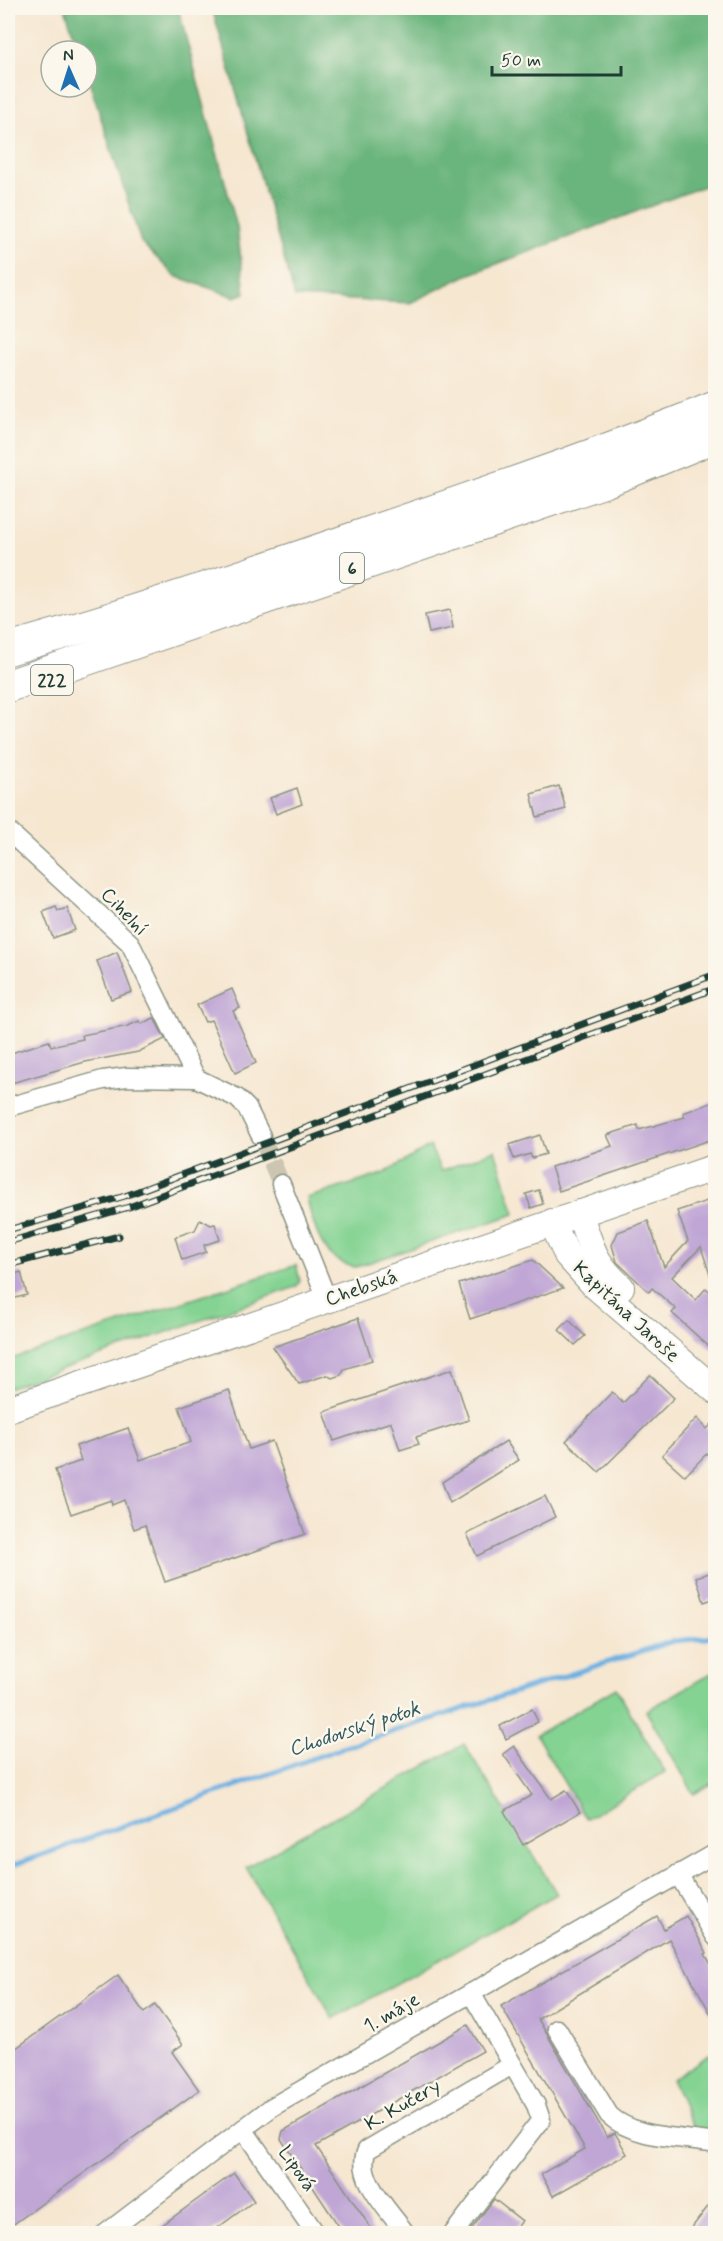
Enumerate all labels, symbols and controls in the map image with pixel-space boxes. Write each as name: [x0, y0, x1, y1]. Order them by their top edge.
north arrow: [39, 39, 99, 99]
scale bar: [492, 39, 621, 77]
text: N: [62, 45, 74, 66]
text: 50 m: [501, 49, 541, 73]
road number: 6: [340, 553, 364, 583]
road number: 222: [31, 665, 73, 695]
street label: Cihelní: [94, 882, 154, 942]
street label: Kapitána Jaroše: [567, 1255, 685, 1369]
street label: Chebská: [322, 1263, 401, 1313]
water label: Chodovský potok: [285, 1695, 424, 1763]
street label: 1. máje: [359, 1986, 425, 2040]
street label: K. Kučery: [360, 2073, 446, 2138]
street label: Lipová: [271, 2140, 322, 2197]

